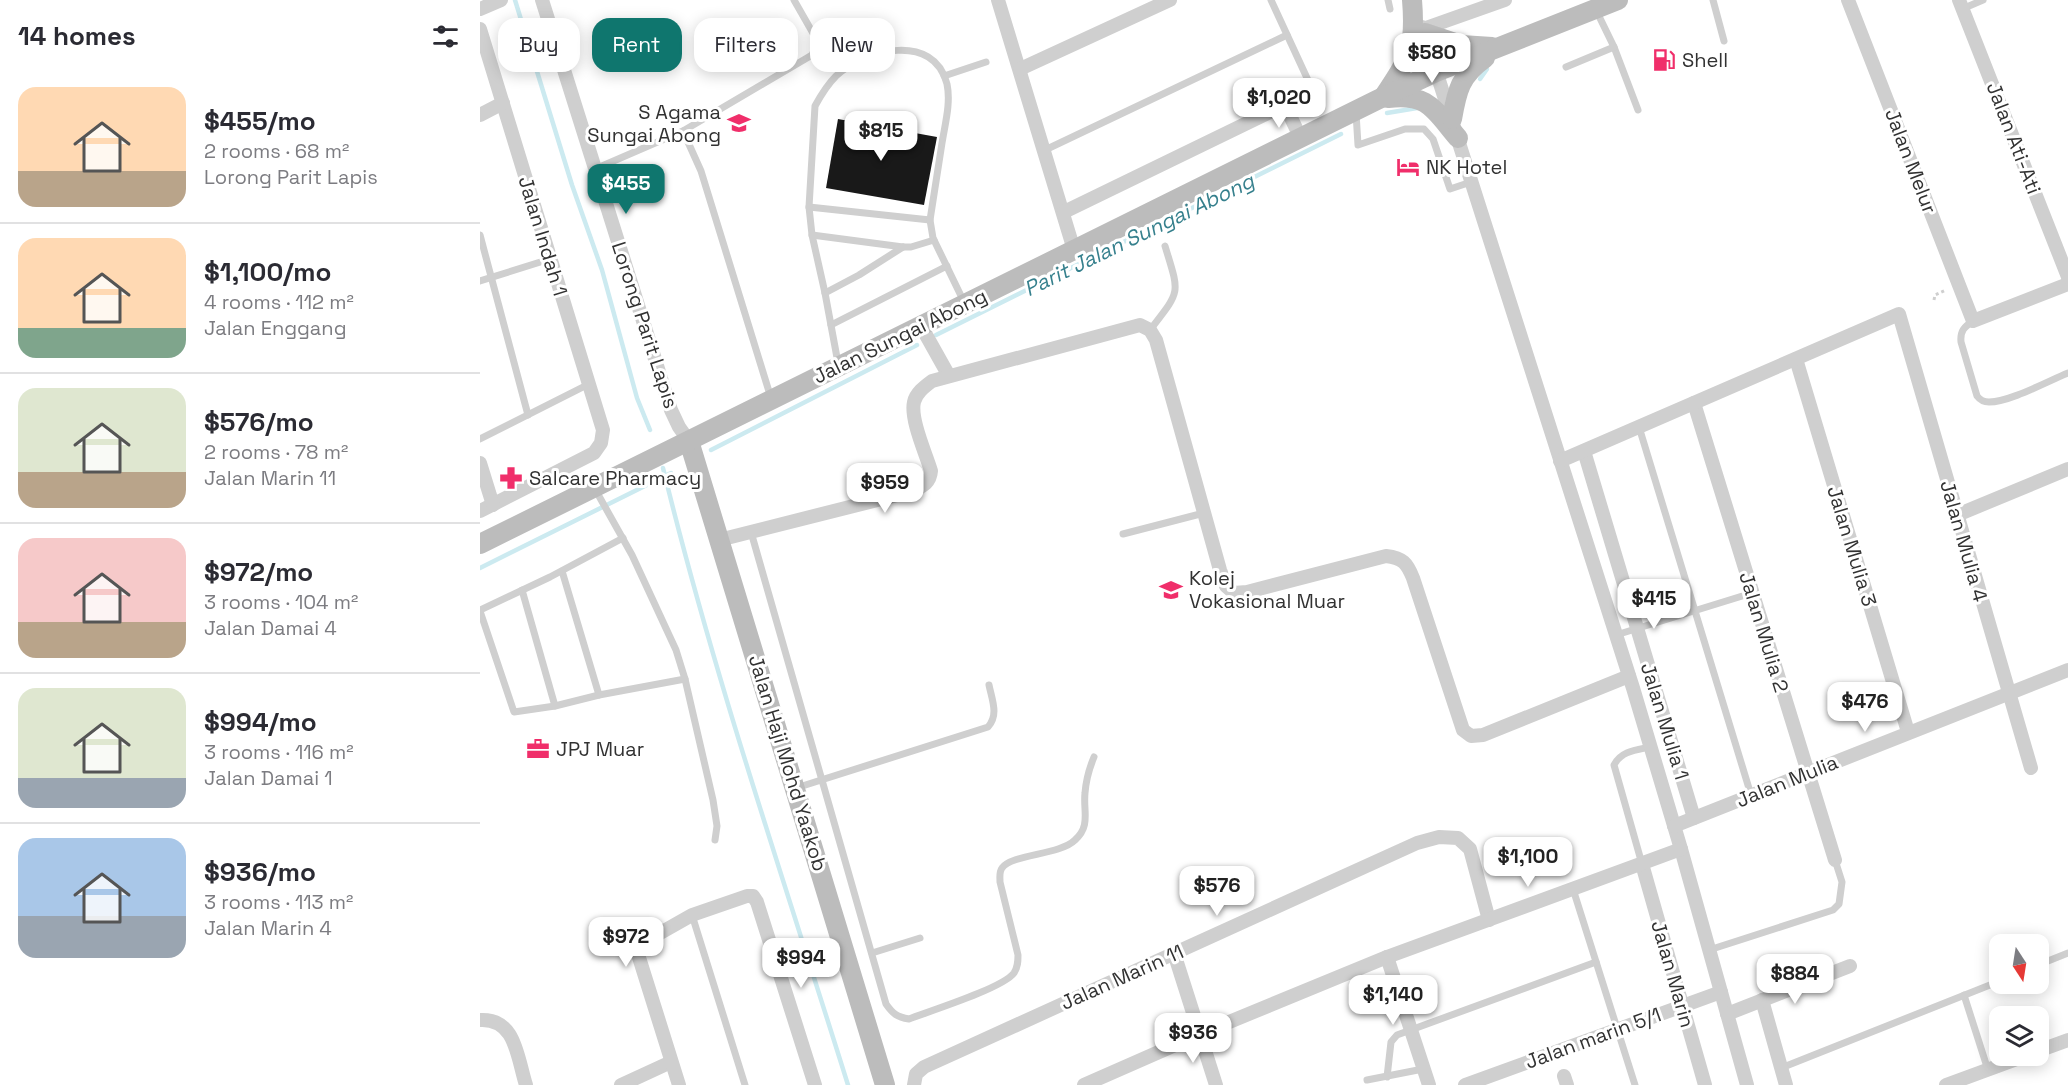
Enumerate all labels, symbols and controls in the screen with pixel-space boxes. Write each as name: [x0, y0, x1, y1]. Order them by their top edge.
chip: Buy: [498, 18, 580, 72]
chip: Rent: [592, 18, 682, 72]
chip: Filters: [694, 18, 798, 72]
chip: New: [810, 18, 895, 72]
text: 14 homes: [18, 19, 136, 53]
icon: filters: [429, 20, 462, 53]
pin: $580: [1396, 33, 1468, 84]
text: $580: [1407, 39, 1457, 65]
fuel station icon: Shell: [1651, 47, 1677, 73]
place label: Shell: [1682, 47, 1728, 73]
pin: $1,020: [1230, 78, 1328, 129]
street label: Jalan Ati-Ati: [1981, 78, 2047, 198]
text: $1,020: [1247, 84, 1311, 110]
place label: S Agama Sungai Abong: [587, 99, 721, 148]
text: $455/mo: [204, 104, 316, 138]
street label: Jalan Melur: [1879, 105, 1943, 217]
school or university icon: S Agama Sungai Abong: [726, 110, 752, 136]
icon: home: [66, 111, 138, 183]
pin: $815: [845, 111, 917, 162]
text: $815: [858, 117, 904, 143]
text: 2 rooms · 68 m²: [204, 138, 349, 164]
hotel icon: NK Hotel: [1395, 154, 1421, 180]
place label: NK Hotel: [1426, 154, 1507, 180]
text: Lorong Parit Lapis: [204, 164, 378, 190]
pin: $455: [590, 164, 662, 215]
water label: Parit Jalan Sungai Abong: [1019, 166, 1260, 302]
text: $455: [602, 170, 650, 196]
street label: Jalan Indah 1: [512, 173, 574, 299]
street label: Lorong Parit Lapis: [606, 238, 684, 412]
text: $1,100/mo: [204, 255, 331, 289]
icon: home: [66, 262, 138, 334]
street label: Jalan Sungai Abong: [809, 283, 991, 389]
text: 4 rooms · 112 m²: [204, 289, 354, 315]
text: Jalan Enggang: [204, 315, 346, 341]
text: $576/mo: [204, 405, 314, 439]
icon: home: [66, 412, 138, 484]
text: 2 rooms · 78 m²: [204, 439, 348, 465]
pin: $959: [849, 463, 921, 514]
text: Jalan Marin 11: [204, 465, 336, 491]
pharmacy icon: Salcare Pharmacy: [498, 465, 524, 491]
place label: Salcare Pharmacy: [529, 465, 701, 491]
text: $959: [861, 469, 909, 495]
street label: Jalan Mulia 4: [1934, 477, 1994, 605]
street label: Jalan Mulia 3: [1821, 483, 1883, 609]
text: $972/mo: [204, 555, 313, 589]
icon: home: [66, 562, 138, 634]
place label: Kolej Vokasional Muar: [1189, 565, 1345, 614]
street label: Jalan Mulia 2: [1733, 569, 1795, 695]
school or university icon: Kolej Vokasional Muar: [1158, 577, 1184, 603]
pin: $415: [1618, 579, 1690, 630]
text: $415: [1631, 585, 1677, 611]
text: 3 rooms · 104 m²: [204, 589, 358, 615]
text: Jalan Damai 4: [204, 615, 337, 641]
street label: Jalan Haji Mohd Yaakob: [743, 652, 833, 874]
street label: Jalan Mulia 1: [1635, 659, 1695, 783]
pin: $476: [1829, 682, 1901, 733]
text: $476: [1841, 688, 1889, 714]
text: $994/mo: [204, 705, 317, 739]
icon: home: [66, 712, 138, 784]
office icon: JPJ Muar: [525, 736, 551, 762]
place label: JPJ Muar: [556, 736, 644, 762]
text: 3 rooms · 116 m²: [204, 739, 354, 765]
street label: Jalan Mulia: [1732, 749, 1842, 813]
text: Jalan Damai 1: [204, 765, 333, 791]
pin: $1,100: [1479, 837, 1577, 888]
text: $1,100: [1498, 843, 1558, 869]
text: $936/mo: [204, 855, 316, 889]
icon: home: [66, 862, 138, 934]
pin: $576: [1181, 866, 1253, 917]
text: $576: [1193, 872, 1241, 898]
text: 3 rooms · 113 m²: [204, 889, 353, 915]
text: Jalan Marin 4: [204, 915, 332, 941]
pin: $972: [590, 917, 662, 968]
street label: Jalan Marin: [1645, 917, 1701, 1031]
text: $972: [603, 923, 649, 949]
north arrow: [1989, 934, 2049, 994]
map controls: [1989, 934, 2049, 1066]
pin: $994: [765, 938, 837, 989]
street label: Jalan Marin 11: [1056, 938, 1188, 1016]
text: $994: [776, 944, 826, 970]
pin: $884: [1759, 954, 1831, 1005]
text: $884: [1771, 960, 1819, 986]
pin: $1,140: [1344, 975, 1442, 1026]
text: $1,140: [1363, 981, 1423, 1007]
street label: Jalan marin 5/1: [1521, 1001, 1665, 1075]
button: layers: [1989, 1006, 2049, 1066]
pin: $936: [1157, 1013, 1229, 1064]
text: $936: [1169, 1019, 1218, 1045]

